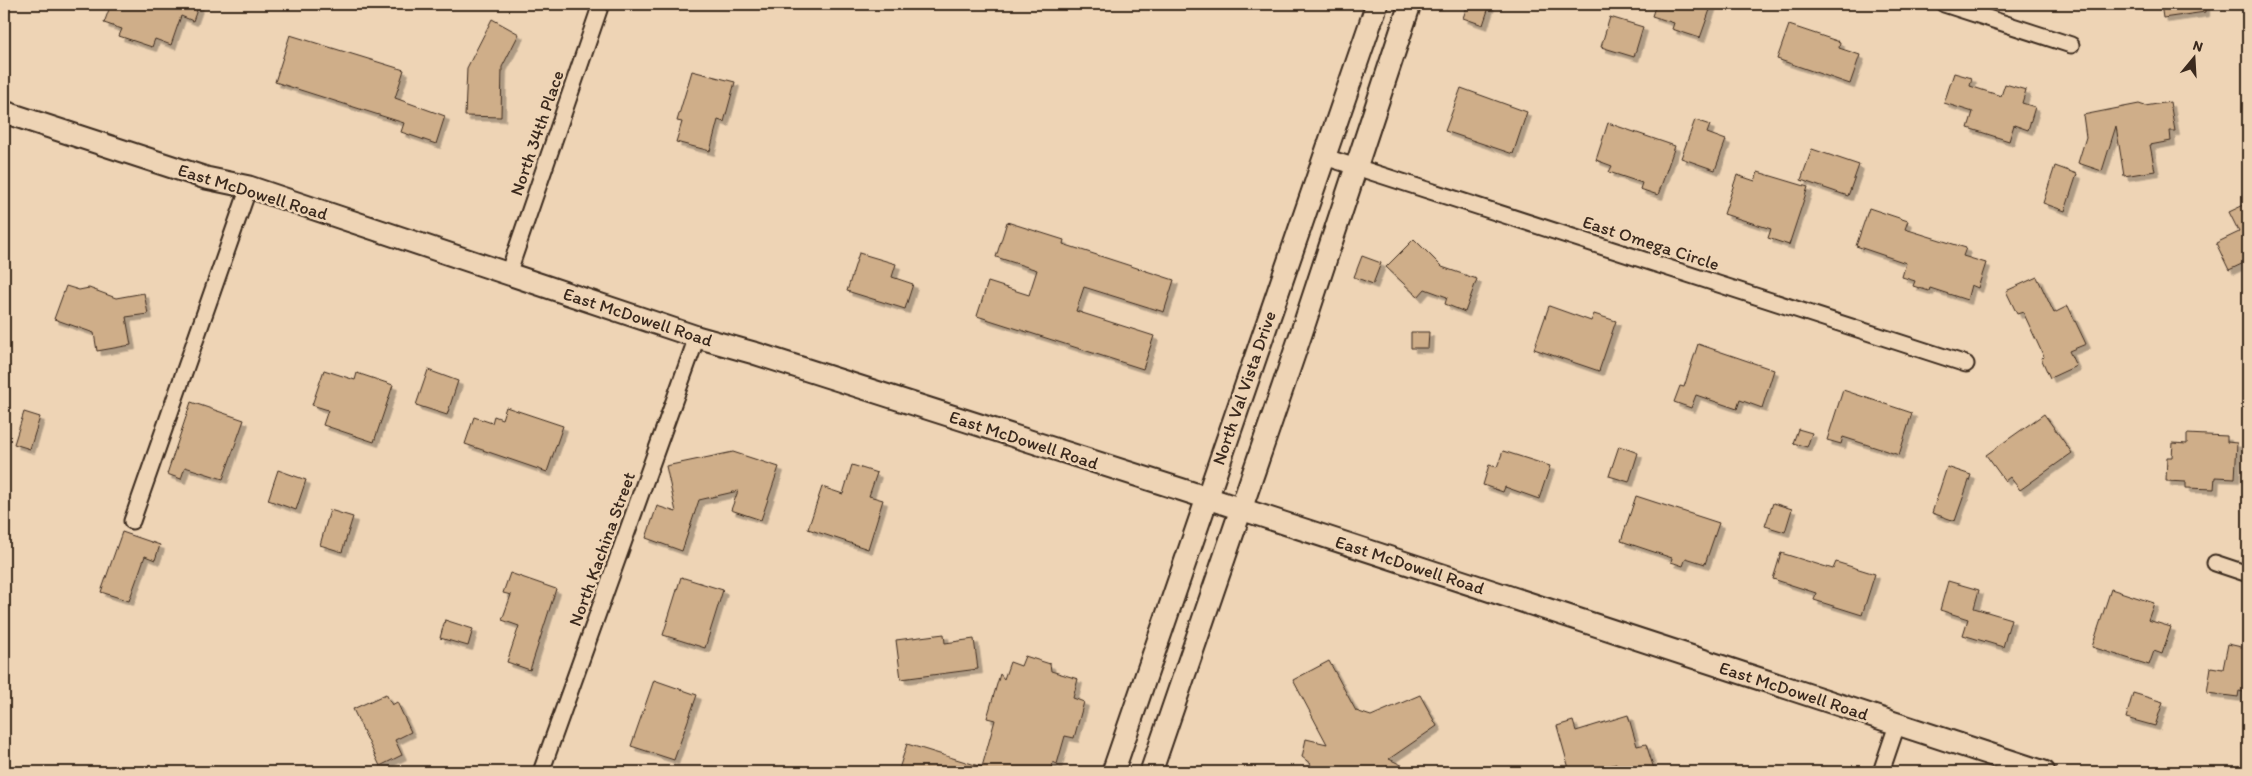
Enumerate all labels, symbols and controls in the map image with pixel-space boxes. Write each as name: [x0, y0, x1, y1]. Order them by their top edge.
north arrow: [2170, 32, 2220, 82]
text: N: [2191, 37, 2205, 56]
street label: North 34th Place: [505, 67, 569, 199]
street label: East McDowell Road: [175, 159, 331, 225]
street label: East Omega Circle: [1580, 211, 1722, 275]
street label: East McDowell Road: [561, 282, 715, 352]
street label: North Val Vista Drive: [1207, 308, 1281, 468]
street label: East McDowell Road: [947, 405, 1101, 475]
street label: North Kachina Street: [564, 469, 640, 629]
street label: East McDowell Road: [1333, 530, 1487, 600]
street label: East McDowell Road: [1717, 656, 1871, 726]

